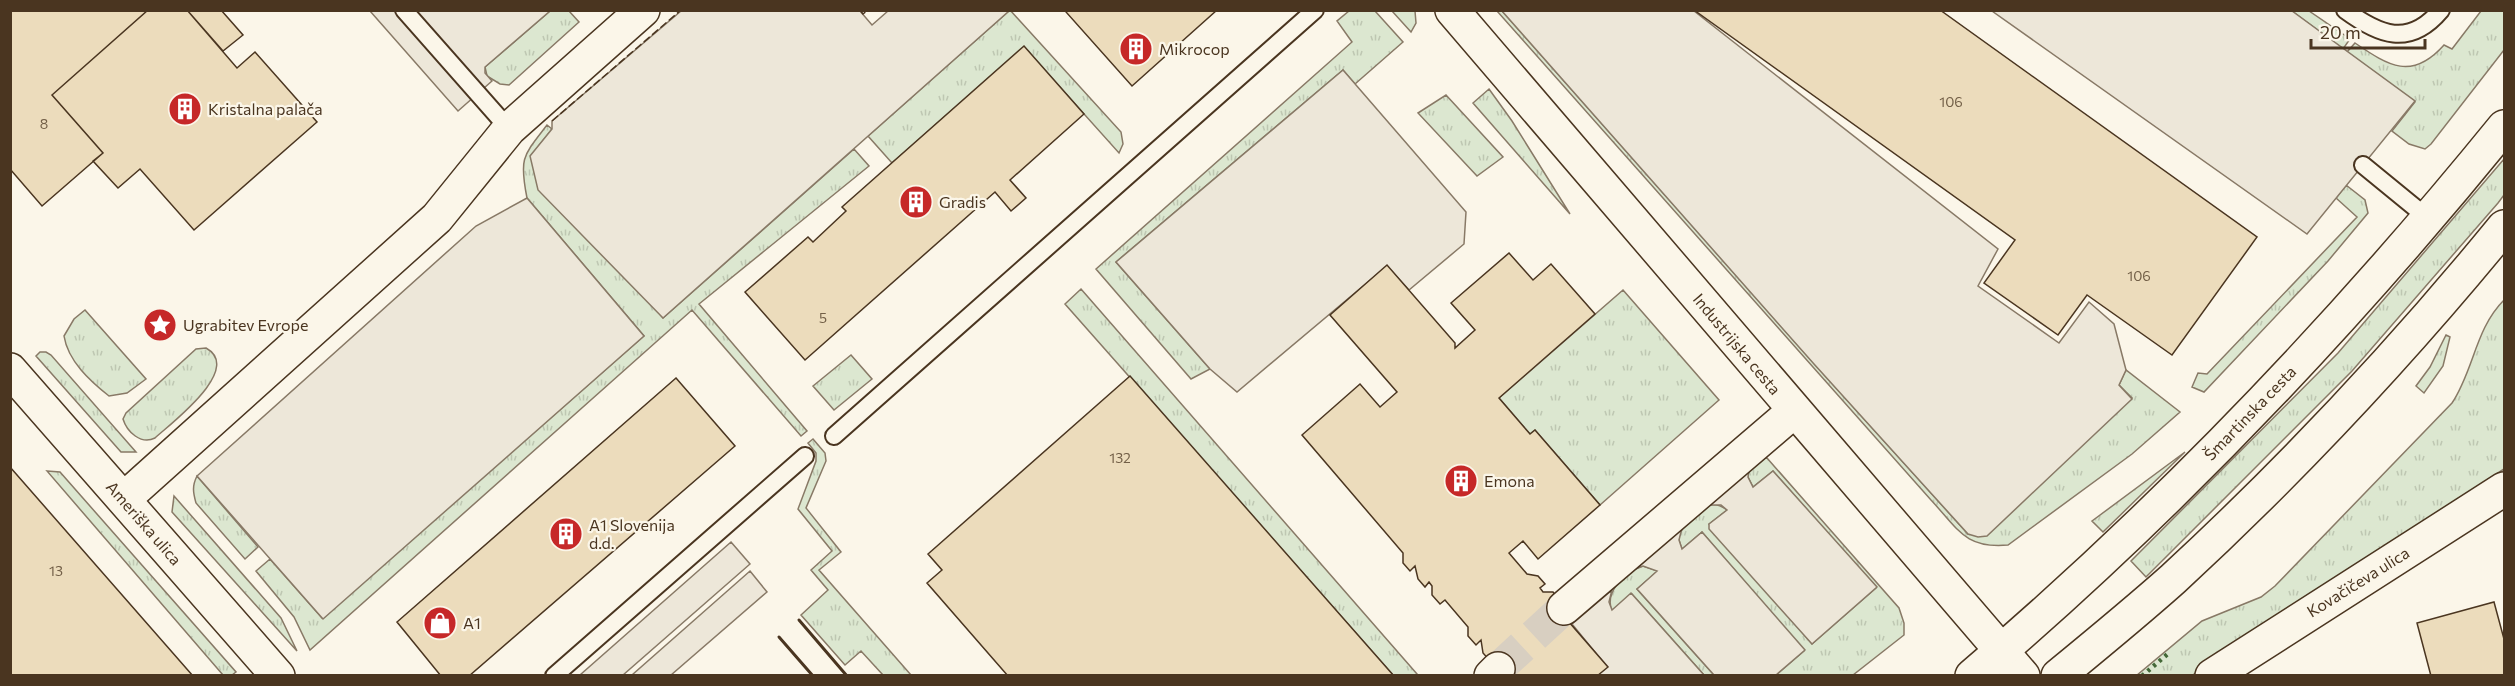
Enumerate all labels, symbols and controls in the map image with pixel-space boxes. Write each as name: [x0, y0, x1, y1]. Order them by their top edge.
scale bar: [2311, 12, 2425, 50]
text: 20 m: [2320, 21, 2361, 43]
building icon: Mikrocop: [1118, 31, 1154, 67]
place label: Mikrocop: [1159, 39, 1230, 58]
building icon: Kristalna palača: [167, 91, 203, 127]
house number: 106: [1939, 93, 1963, 110]
place label: Kristalna palača: [208, 99, 323, 118]
house number: 8: [40, 115, 48, 132]
building icon: Gradis: [898, 184, 934, 220]
place label: Gradis: [939, 192, 986, 211]
house number: 106: [2127, 267, 2151, 284]
street label: Industrijska cesta: [1690, 289, 1785, 398]
place icon: Ugrabitev Evrope: [142, 307, 178, 343]
house number: 5: [819, 309, 827, 326]
place label: Ugrabitev Evrope: [183, 315, 309, 334]
street label: Šmartinska cesta: [2200, 362, 2299, 464]
house number: 132: [1109, 449, 1131, 466]
building icon: Emona: [1443, 463, 1479, 499]
place label: Emona: [1484, 471, 1535, 490]
street label: Ameriška ulica: [103, 477, 186, 568]
place label: A1 Slovenija d.d.: [589, 515, 675, 552]
building icon: A1 Slovenija d.d.: [548, 516, 584, 552]
street label: Kovačičeva ulica: [2303, 543, 2412, 621]
house number: 13: [49, 562, 63, 579]
shop icon: A1: [422, 605, 458, 641]
place label: A1: [463, 613, 481, 632]

